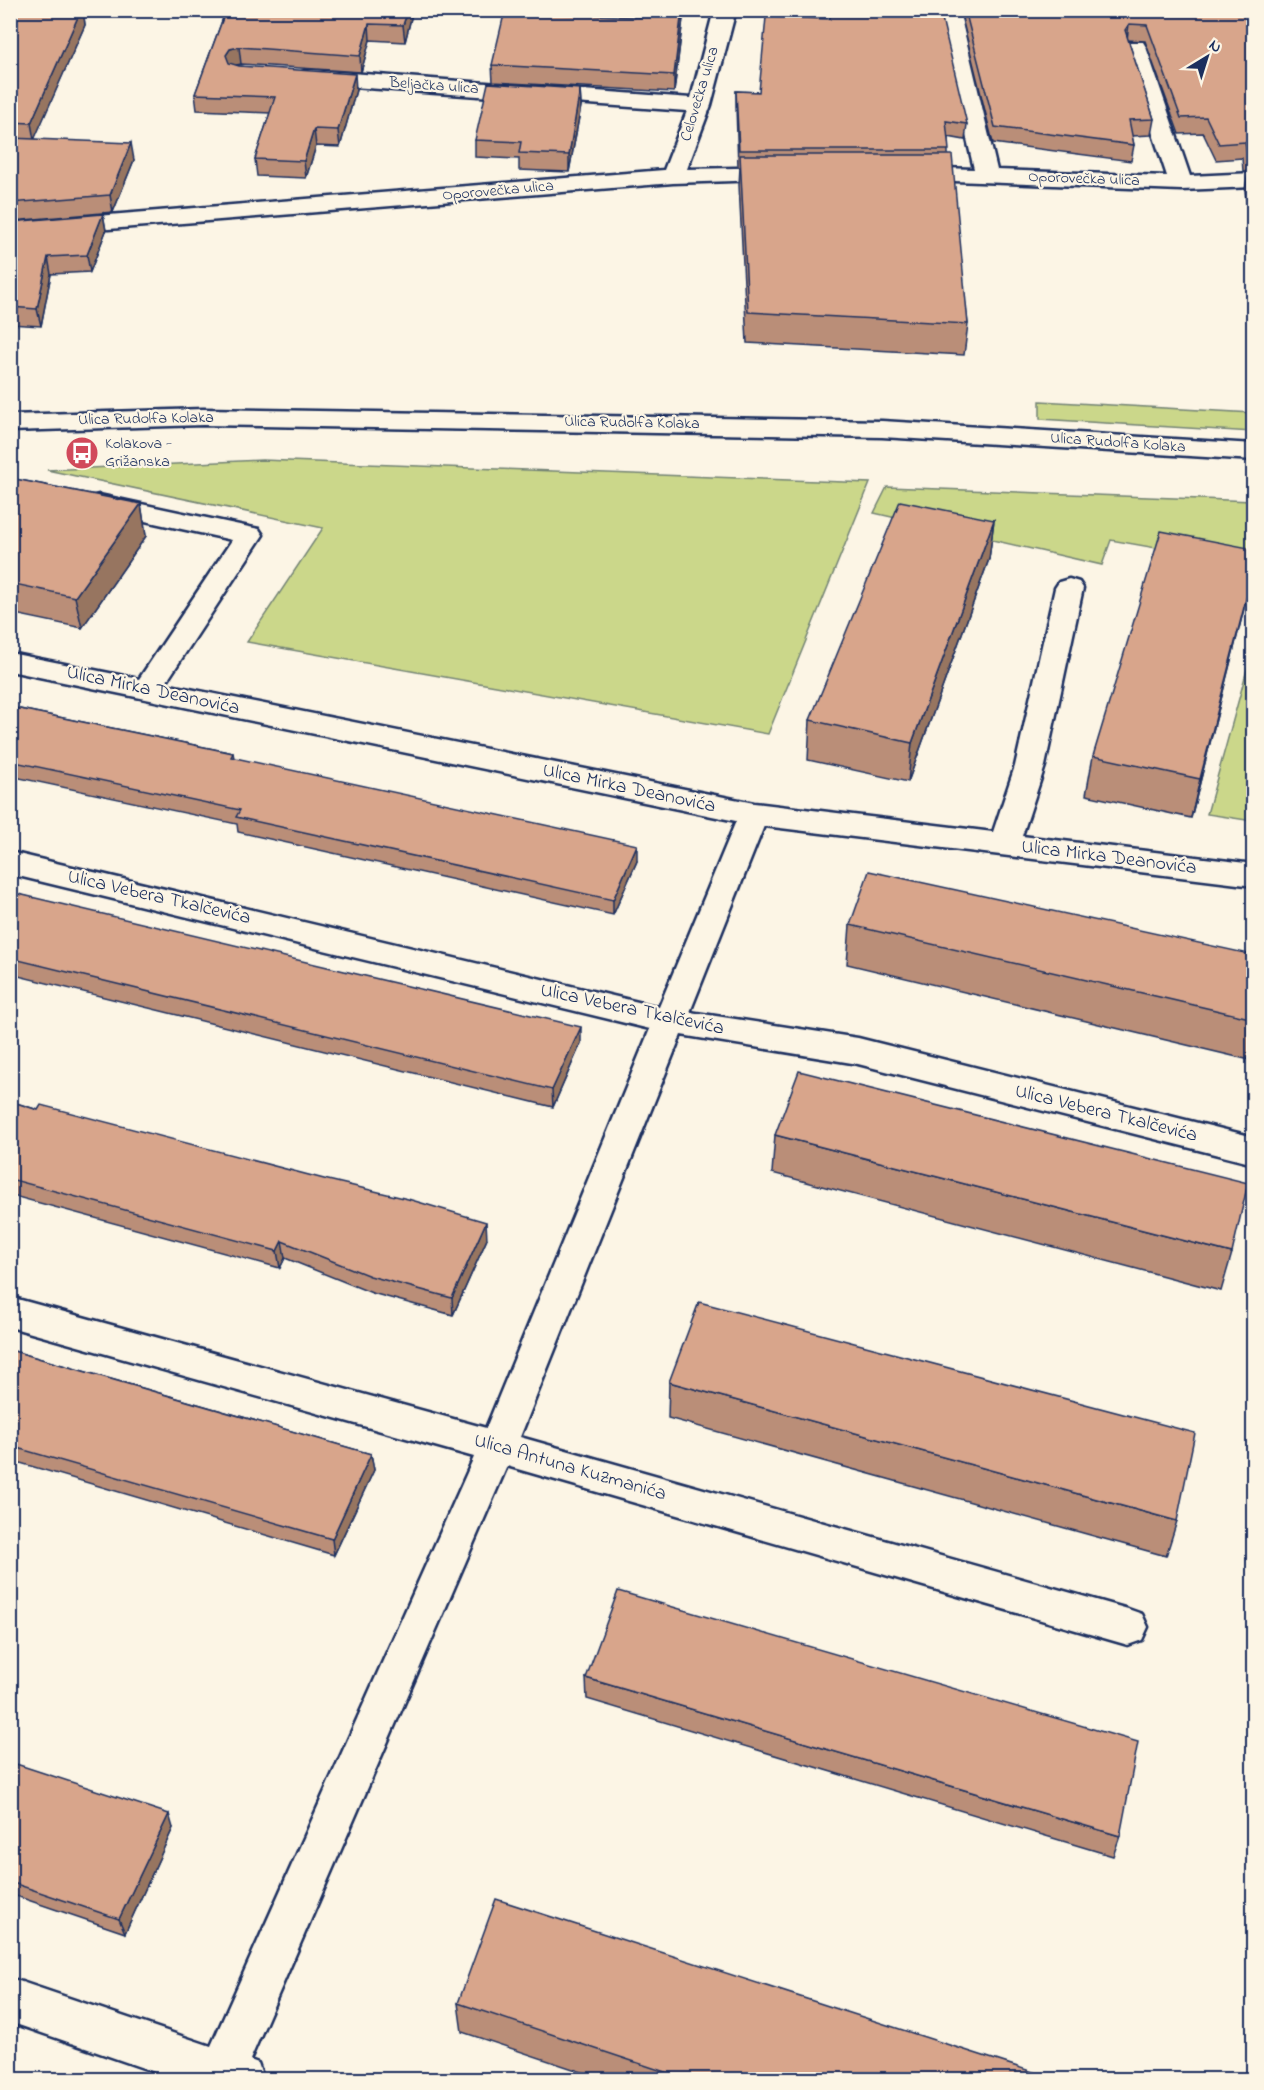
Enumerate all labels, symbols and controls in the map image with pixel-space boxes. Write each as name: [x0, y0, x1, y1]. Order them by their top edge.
north arrow: [1177, 27, 1237, 87]
text: N: [1203, 34, 1227, 60]
street label: Celovečka ulica: [674, 44, 726, 144]
street label: Beljačka ulica: [387, 71, 480, 101]
street label: Oporovečka ulica: [1028, 165, 1140, 193]
street label: Oporovečka ulica: [441, 174, 555, 208]
street label: Ulica Rudolfa Kolaka: [78, 406, 214, 432]
street label: Ulica Rudolfa Kolaka: [564, 410, 700, 436]
street label: Ulica Rudolfa Kolaka: [1050, 426, 1186, 460]
place label: Kolakova - Grižanska: [105, 432, 172, 474]
bus stop icon: Kolakova - Grižanska: [64, 435, 100, 471]
street label: Ulica Mirka Deanovića: [64, 658, 242, 724]
street label: Ulica Mirka Deanovića: [540, 756, 718, 822]
street label: Ulica Mirka Deanovića: [1020, 833, 1198, 883]
street label: Ulica Vebera Tkalčevića: [64, 863, 254, 933]
street label: Ulica Vebera Tkalčevića: [537, 976, 727, 1044]
street label: Ulica Vebera Tkalčevića: [1012, 1077, 1200, 1151]
street label: Ulica Antuna Kuzmanića: [470, 1427, 670, 1509]

